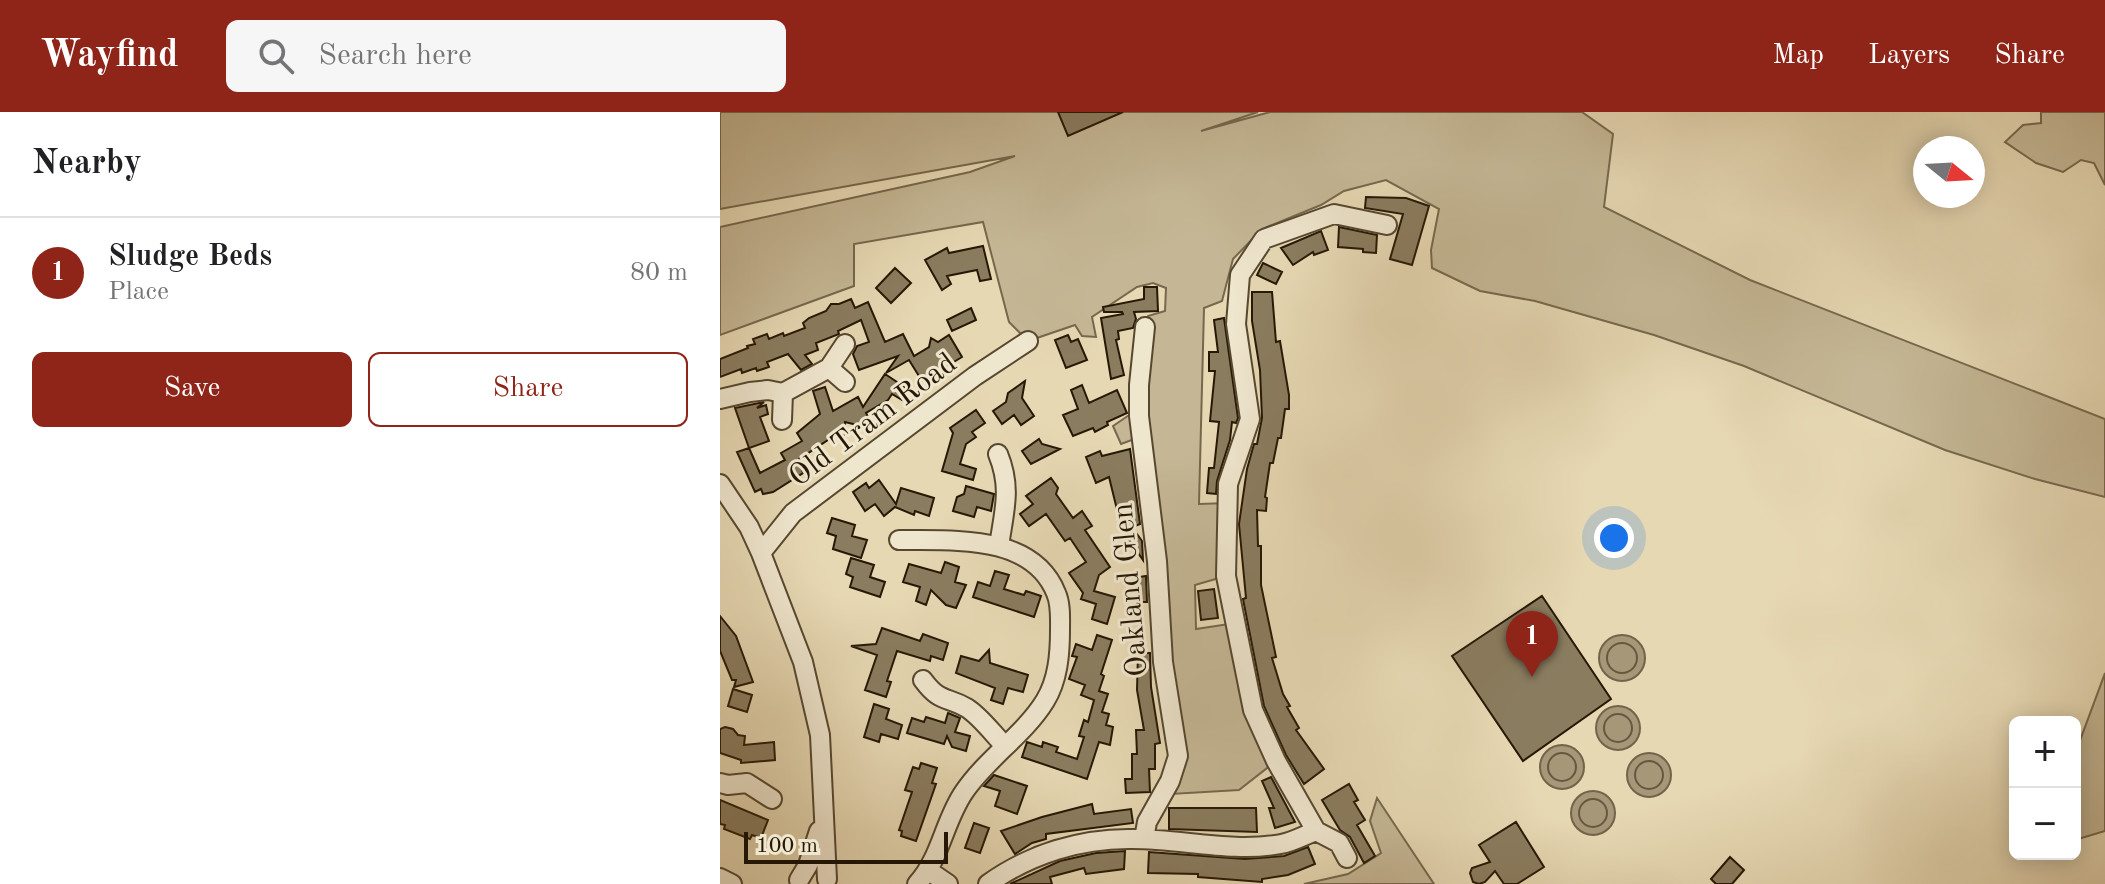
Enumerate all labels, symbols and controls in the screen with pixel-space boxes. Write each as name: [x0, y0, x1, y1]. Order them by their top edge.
search box: [226, 20, 786, 92]
icon: search: [254, 34, 298, 78]
text: Wayfind: [40, 37, 178, 75]
text: Search here: [318, 41, 472, 71]
text: Map: [1772, 42, 1824, 70]
text: Layers: [1868, 42, 1950, 70]
text: Share: [1994, 42, 2065, 70]
north arrow: [1913, 136, 1985, 208]
text: Nearby: [32, 147, 142, 181]
text: Sludge Beds: [108, 242, 272, 272]
text: 1: [50, 260, 66, 286]
text: 80 m: [630, 260, 688, 286]
text: Place: [108, 279, 169, 305]
street label: Old Tram Road: [784, 348, 962, 493]
button: Save: [32, 352, 352, 427]
button: Share: [368, 352, 688, 427]
street label: Oakland Glen: [1108, 502, 1154, 678]
your location: [1594, 518, 1634, 558]
pin: 1: [1506, 611, 1558, 677]
map controls: [2009, 716, 2081, 860]
button: +: [2009, 716, 2081, 788]
button: −: [2009, 788, 2081, 860]
scale bar: [744, 828, 948, 864]
text: 100 m: [756, 835, 818, 857]

